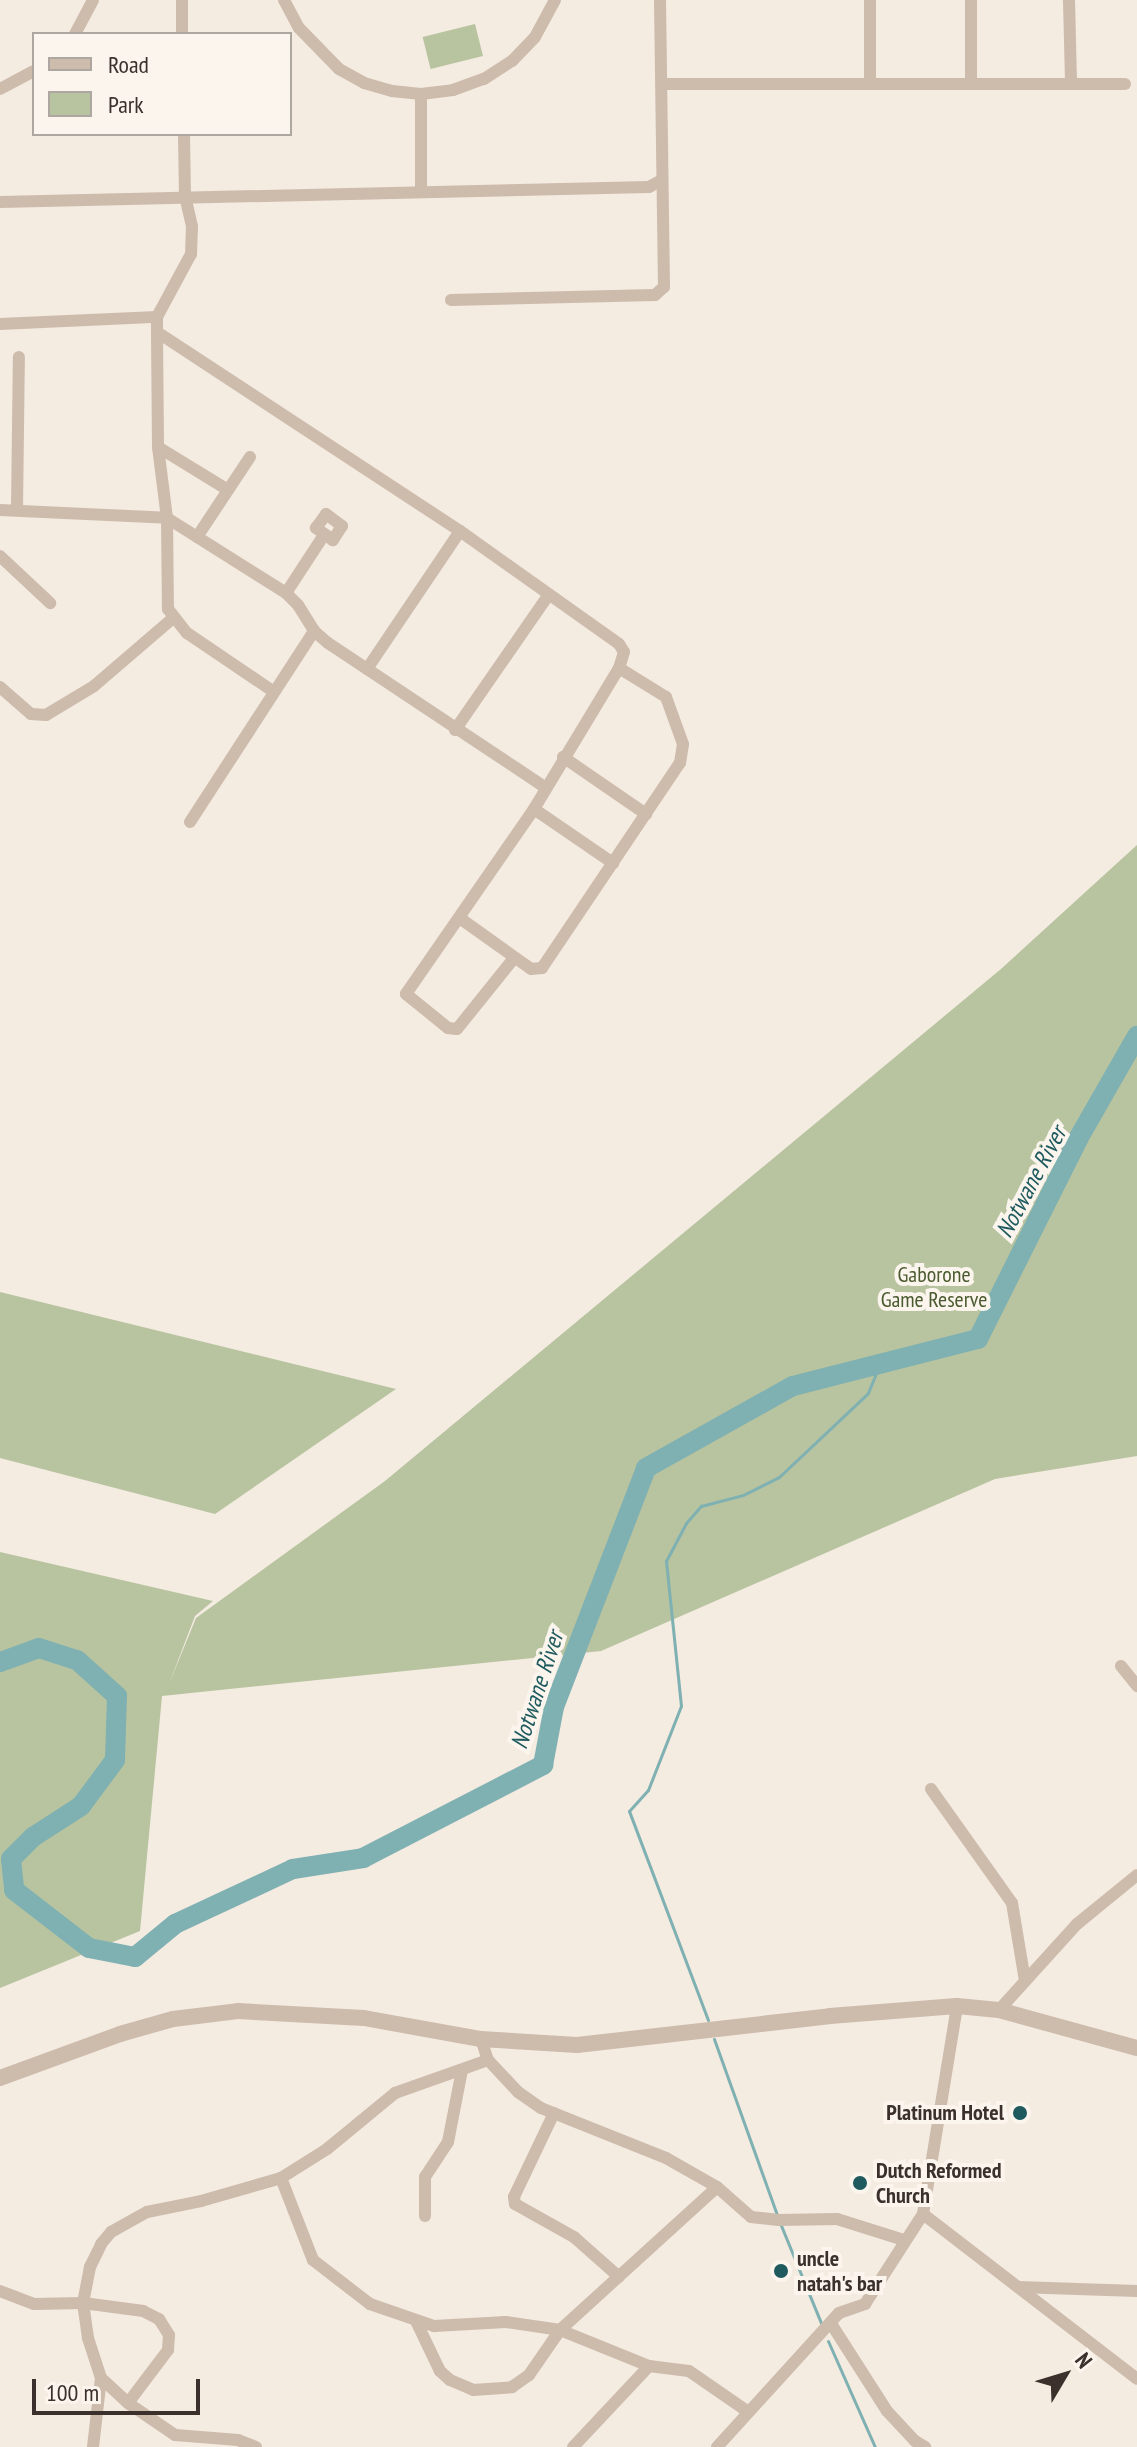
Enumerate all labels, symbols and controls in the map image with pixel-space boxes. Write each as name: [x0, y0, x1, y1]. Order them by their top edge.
legend: [32, 32, 292, 136]
text: Road: [108, 49, 149, 80]
text: Park: [108, 89, 144, 120]
water label: Notwane River: [990, 1122, 1072, 1242]
park label: Gaborone Game Reserve: [881, 1261, 987, 1312]
water label: Notwane River: [505, 1628, 569, 1752]
place label: Platinum Hotel: [886, 2100, 1004, 2126]
marker: Platinum Hotel: [1011, 2104, 1029, 2122]
place label: Dutch Reformed Church: [876, 2157, 1002, 2208]
marker: Dutch Reformed Church: [851, 2174, 869, 2192]
place label: uncle natah's bar: [797, 2245, 882, 2296]
marker: uncle natah's bar: [772, 2262, 790, 2280]
north arrow: [1025, 2335, 1105, 2415]
text: N: [1069, 2347, 1099, 2374]
scale bar: [36, 2363, 204, 2413]
text: 100 m: [46, 2377, 99, 2408]

